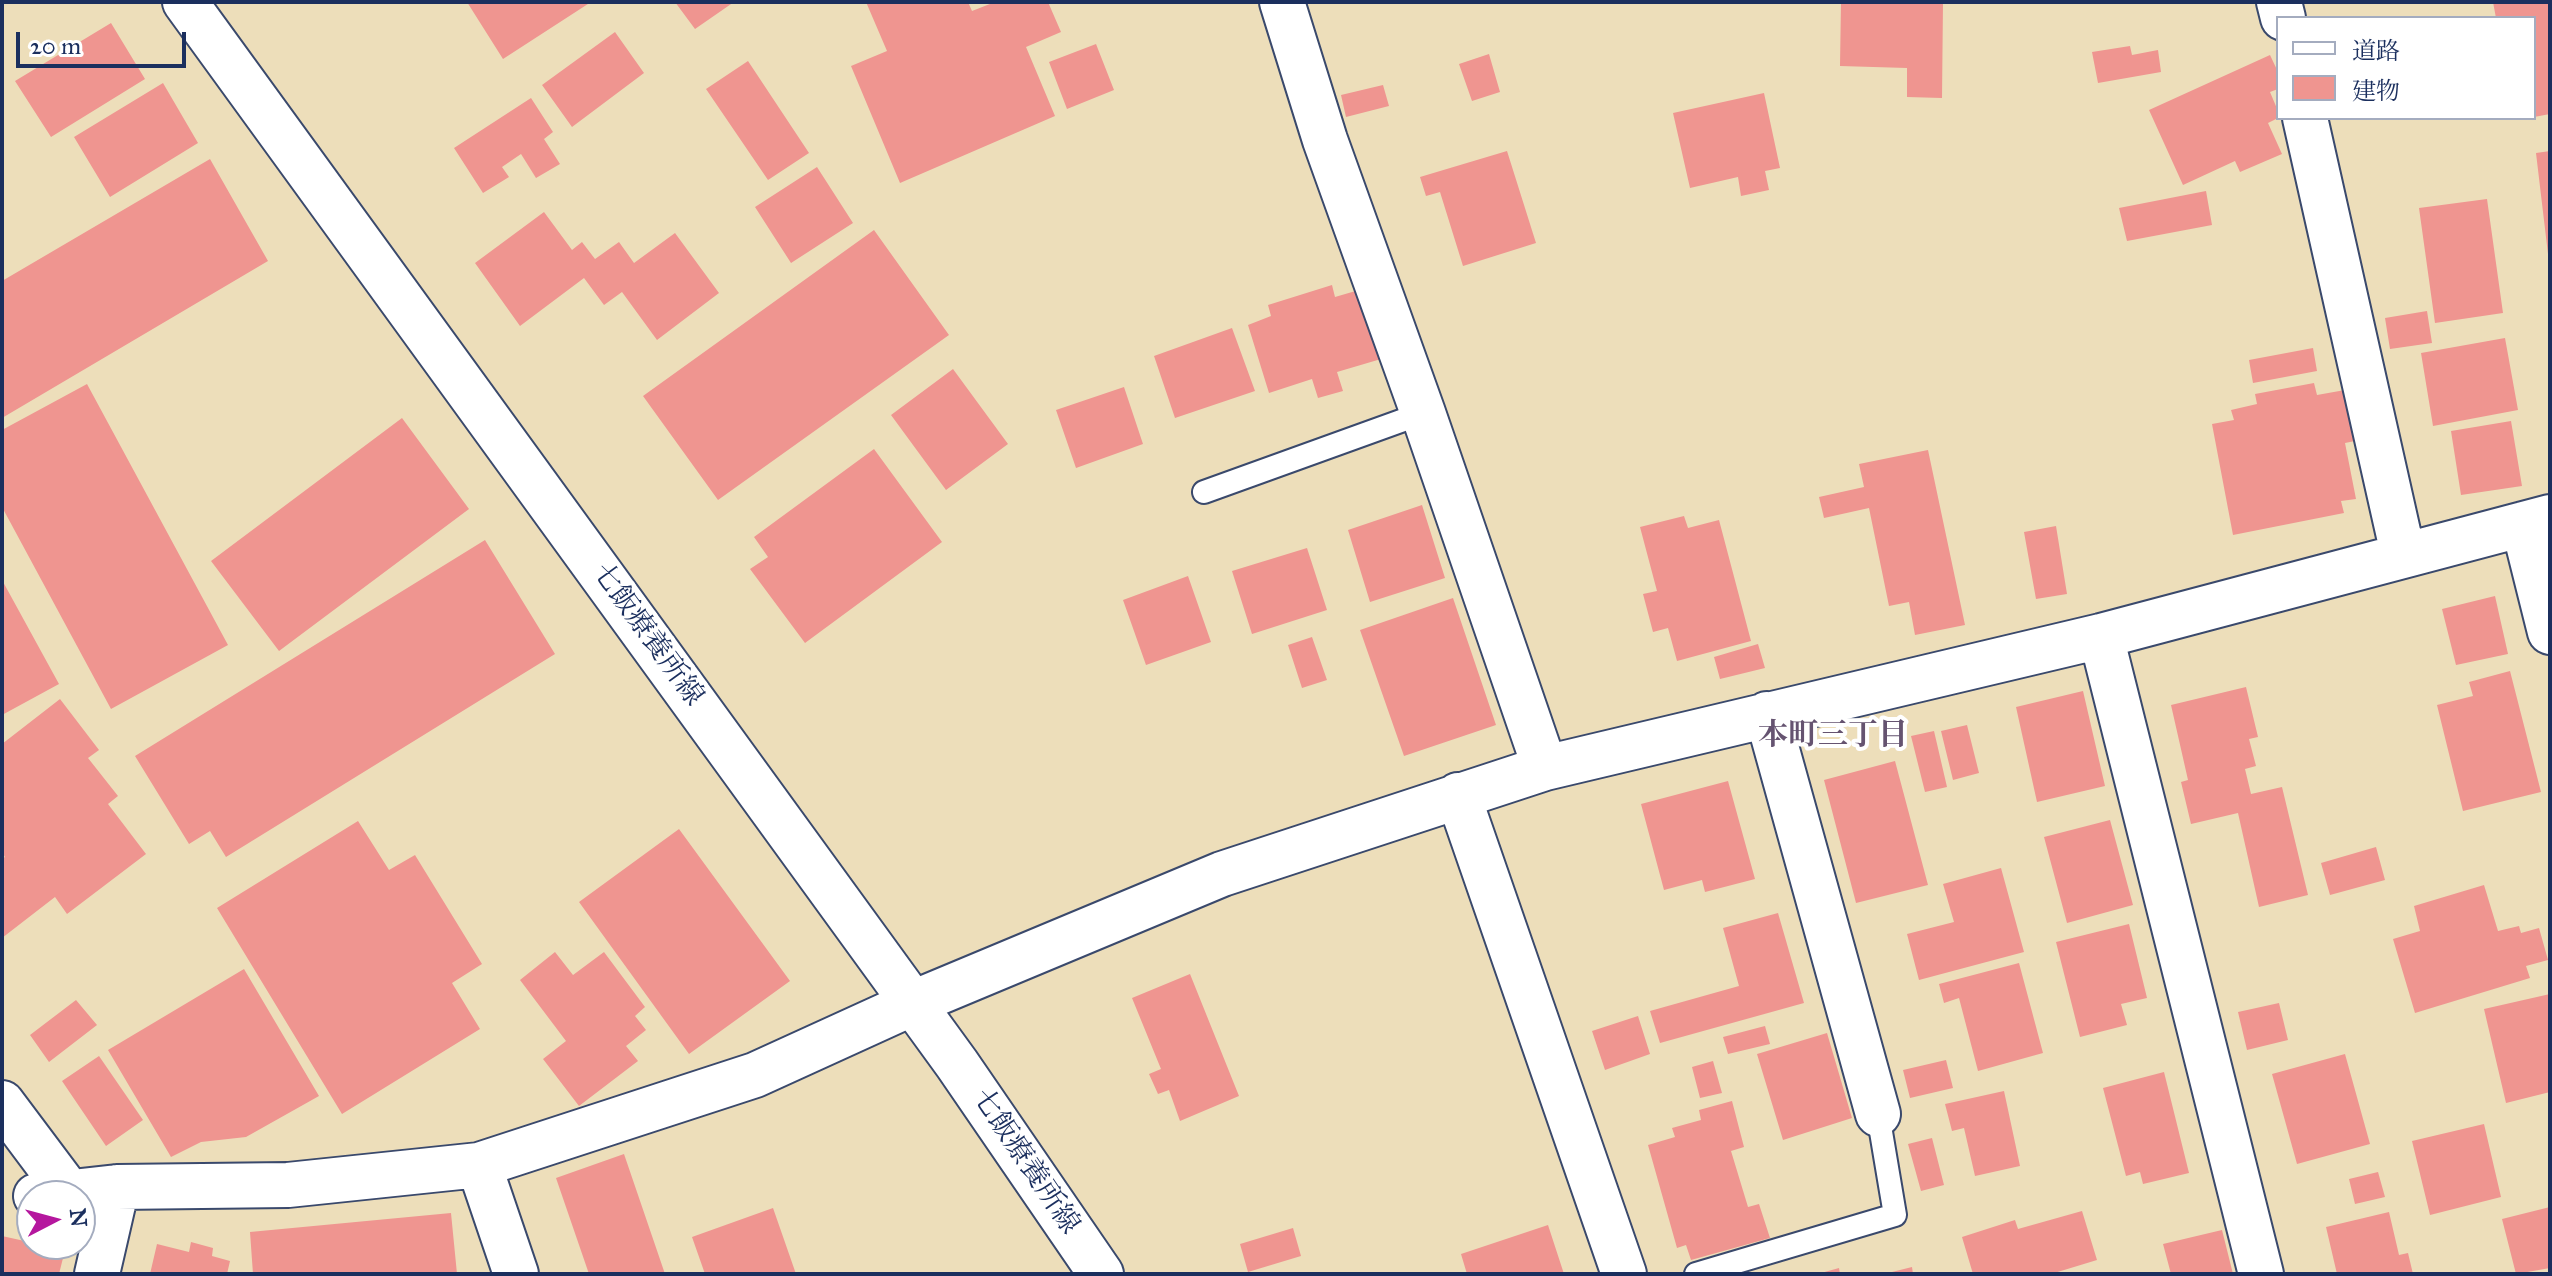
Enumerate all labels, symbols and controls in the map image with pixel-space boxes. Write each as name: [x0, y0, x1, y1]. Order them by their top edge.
scale bar: [20, 16, 190, 66]
legend: [2276, 16, 2536, 120]
text: 20 m: [30, 31, 81, 61]
text: 道路: [2352, 36, 2400, 66]
text: 建物: [2352, 76, 2400, 106]
street label: 七飯療養所線: [584, 557, 710, 713]
district label: 本町三丁目: [1758, 719, 1908, 755]
street label: 七飯療養所線: [964, 1083, 1086, 1241]
north arrow: [16, 1180, 96, 1260]
text: N: [64, 1207, 93, 1228]

